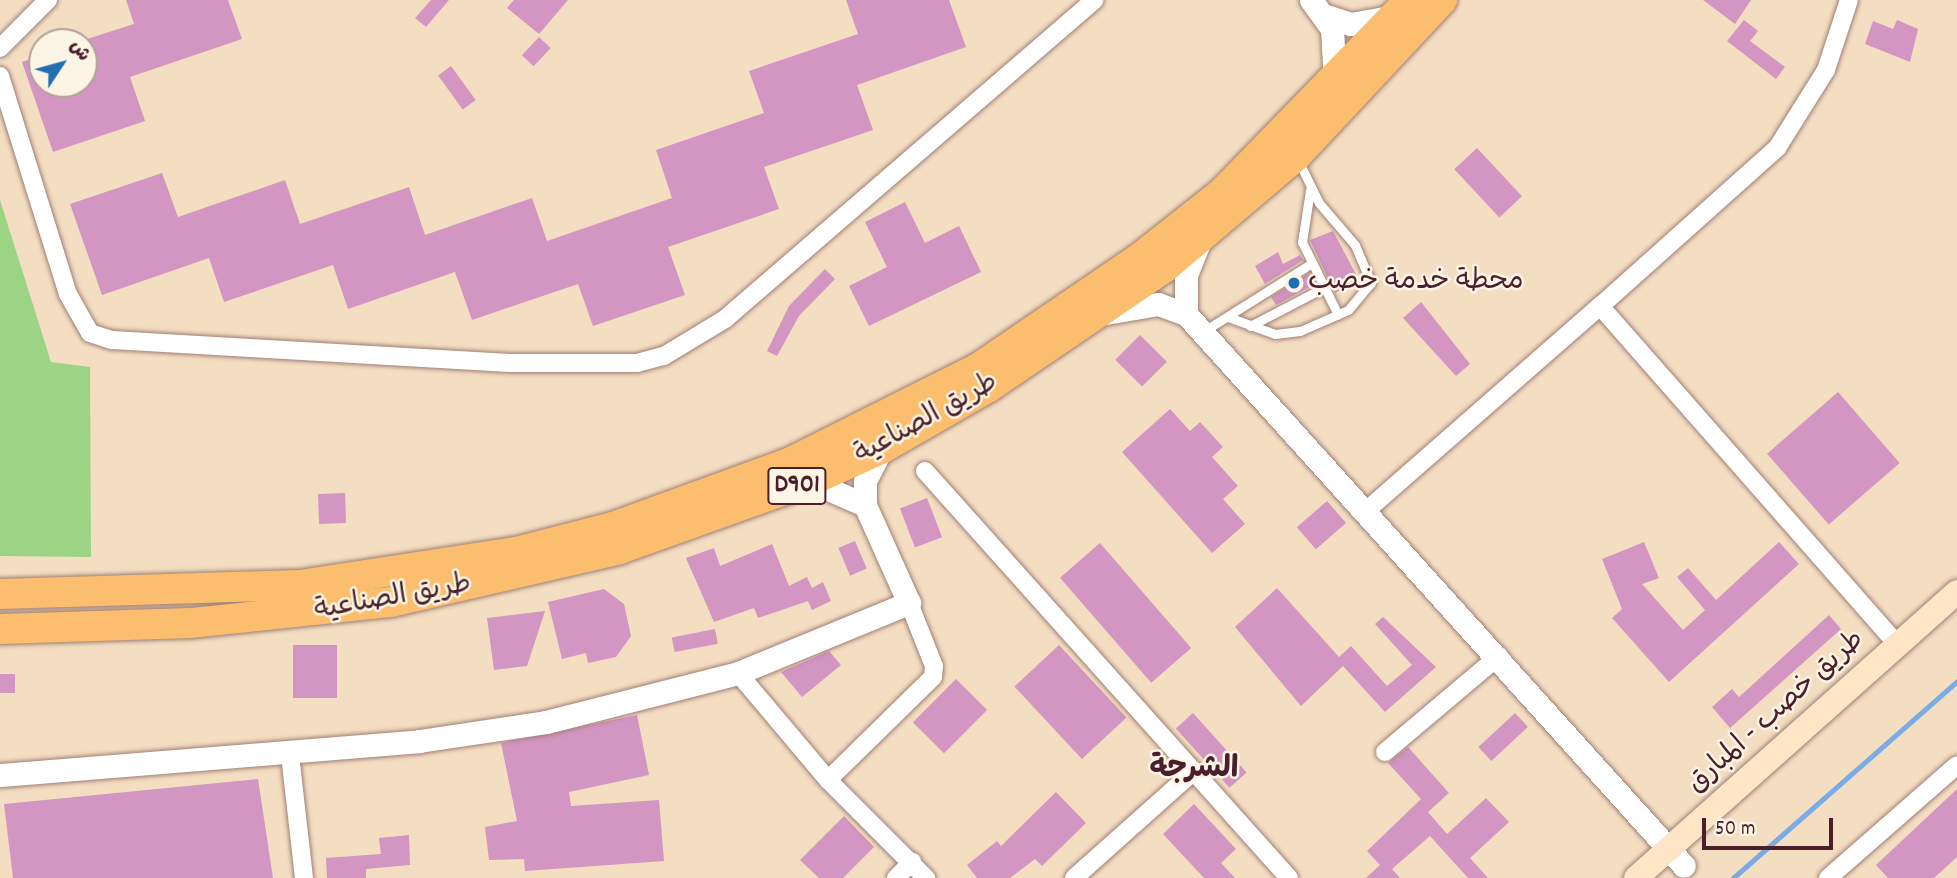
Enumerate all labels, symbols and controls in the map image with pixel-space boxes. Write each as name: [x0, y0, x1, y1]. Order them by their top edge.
north arrow: [28, 28, 98, 98]
text: ش: [62, 35, 96, 68]
place label: محطة خدمة خصب: [1308, 266, 1524, 300]
marker: محطة خدمة خصب: [1286, 275, 1302, 291]
street label: طريق الصناعية: [850, 367, 1004, 473]
road number: D901: [767, 464, 827, 508]
street label: طريق الصناعية: [312, 569, 474, 629]
street label: طريق خصب - المبارق: [1681, 624, 1873, 802]
district label: الشرجة: [1149, 753, 1239, 789]
scale bar: [1705, 804, 1836, 848]
text: 50 m: [1715, 815, 1755, 845]

